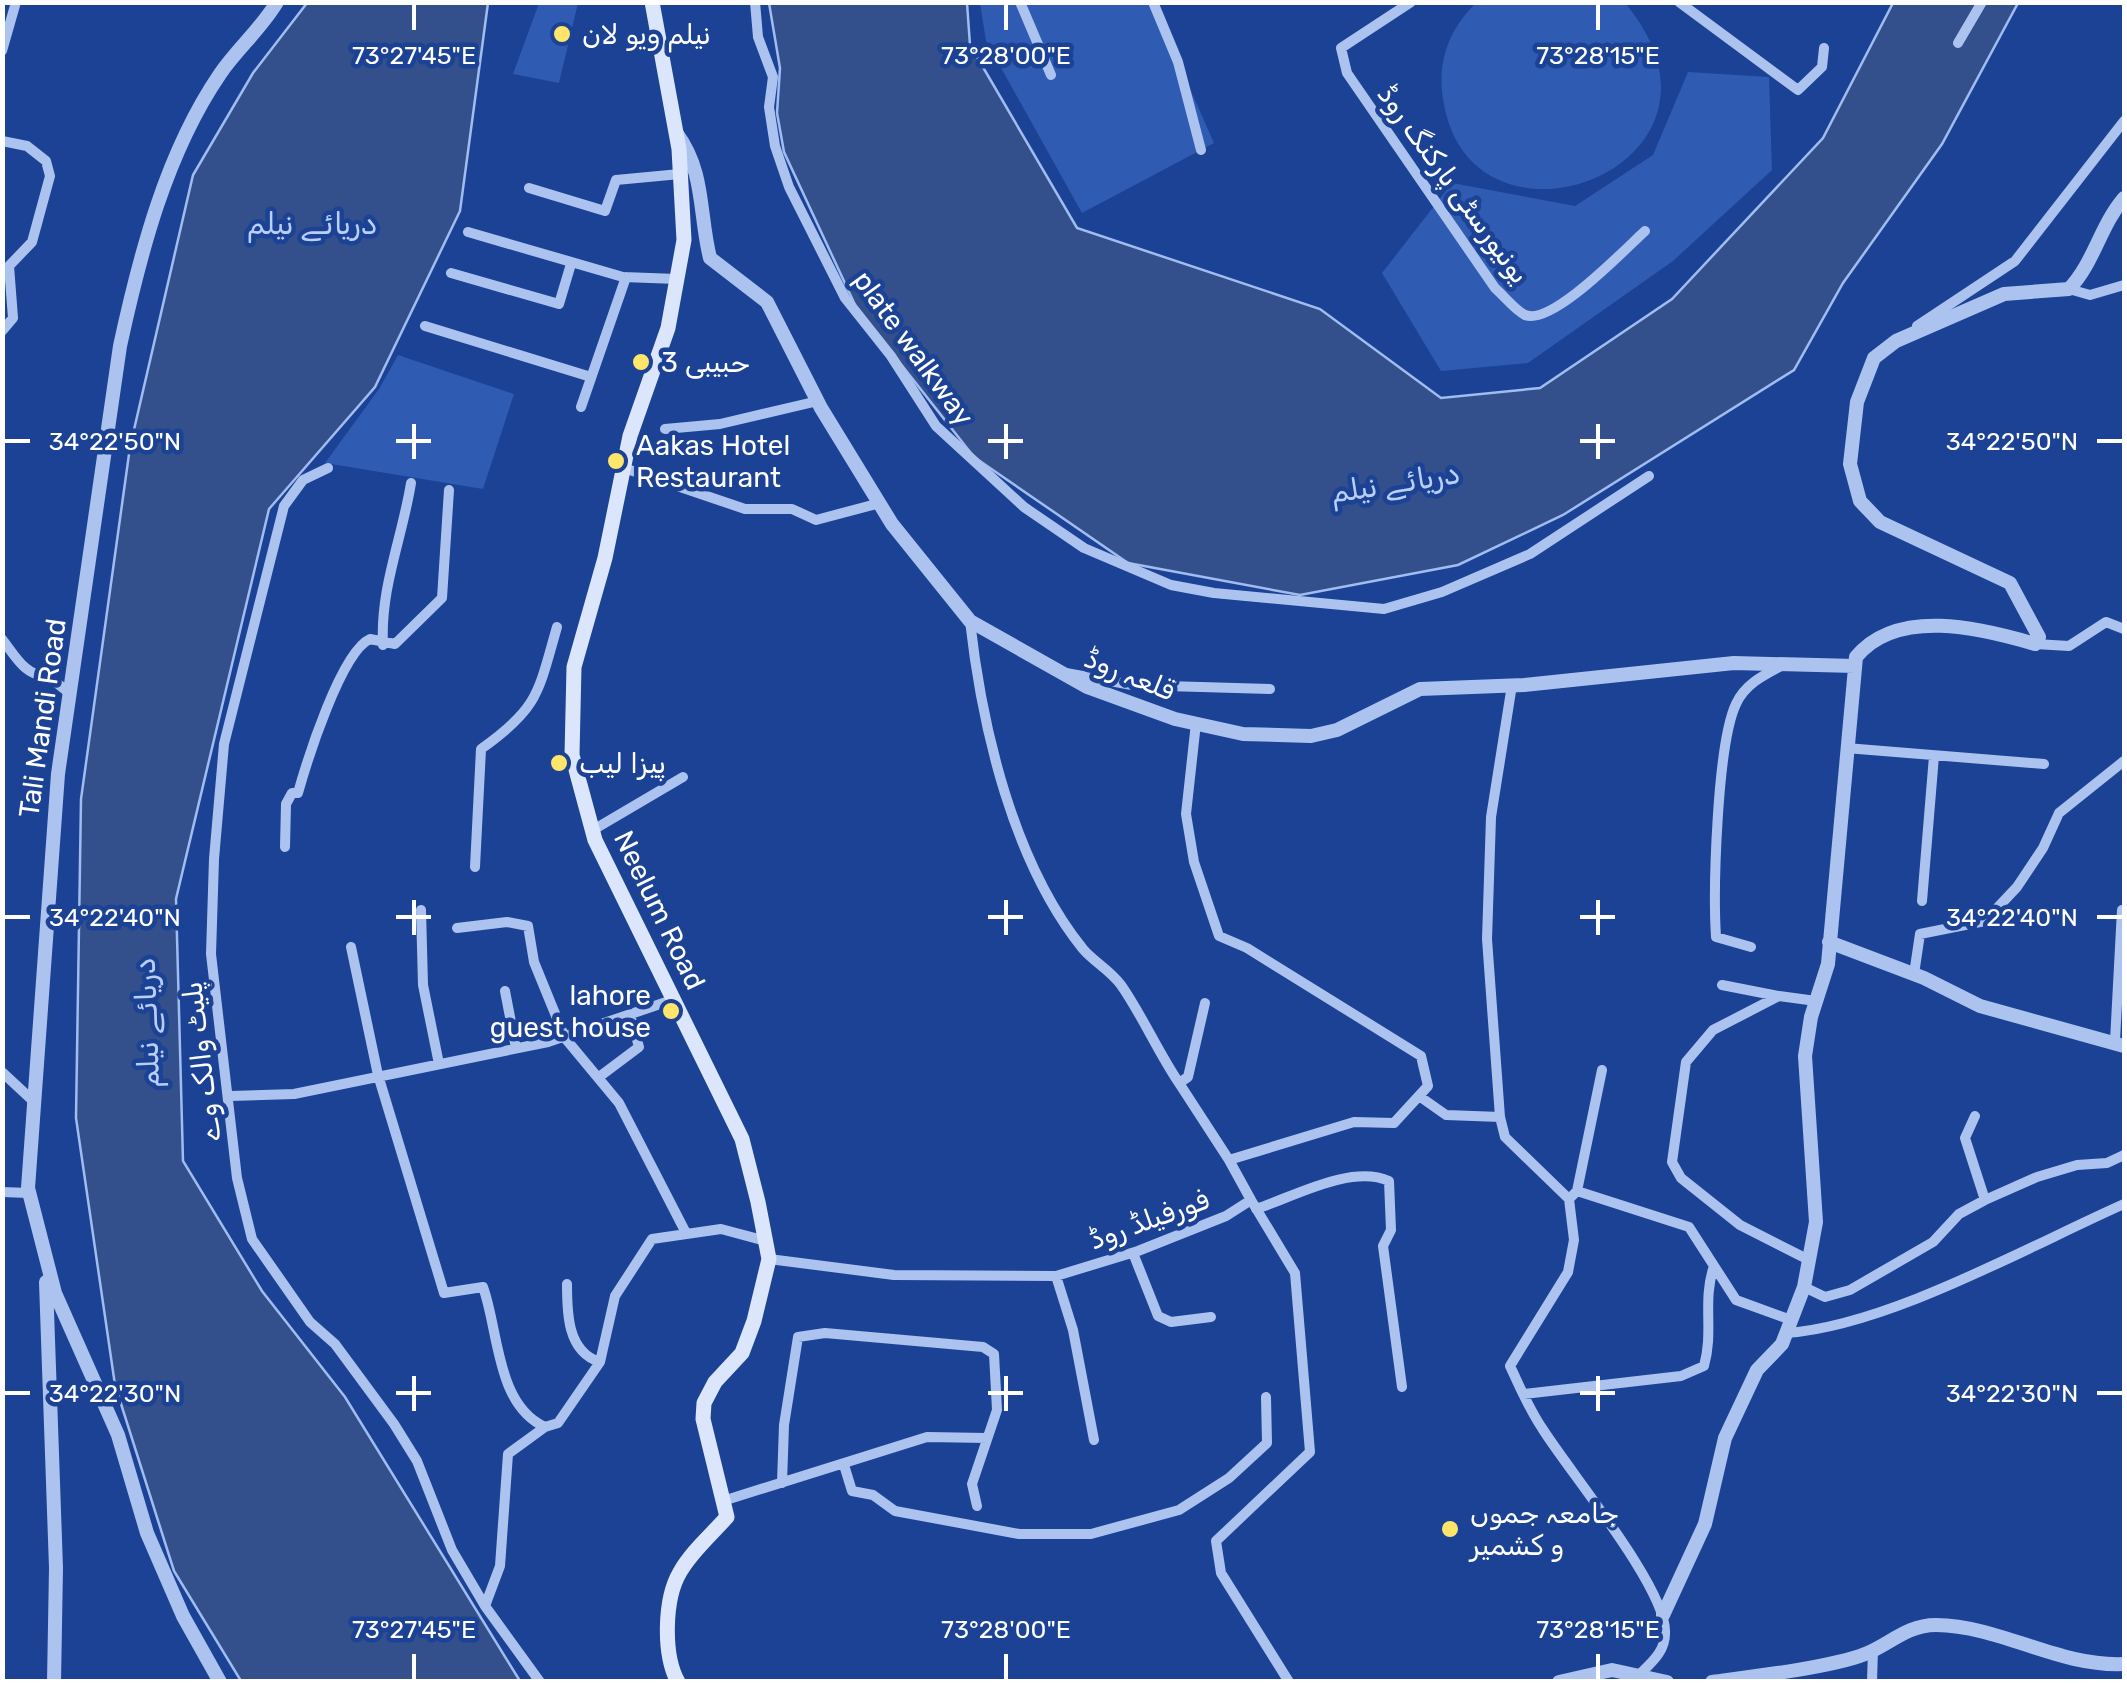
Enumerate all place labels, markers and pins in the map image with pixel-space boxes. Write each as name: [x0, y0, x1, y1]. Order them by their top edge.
place label: نیلم ویو لان: [582, 18, 711, 53]
marker: نیلم ویو لان: [551, 23, 573, 45]
place label: حبیبی 3: [661, 346, 750, 379]
marker: حبیبی 3: [630, 351, 652, 373]
place label: Aakas Hotel Restaurant: [636, 429, 790, 494]
marker: Aakas Hotel Restaurant: [605, 450, 627, 472]
place label: پیزا لیب: [579, 747, 666, 782]
marker: پیزا لیب: [548, 752, 570, 774]
place label: lahore guest house: [490, 979, 651, 1044]
marker: lahore guest house: [660, 1000, 682, 1022]
place label: جامعہ جموں و کشمیر: [1468, 1497, 1619, 1562]
marker: جامعہ جموں و کشمیر: [1439, 1518, 1461, 1540]

